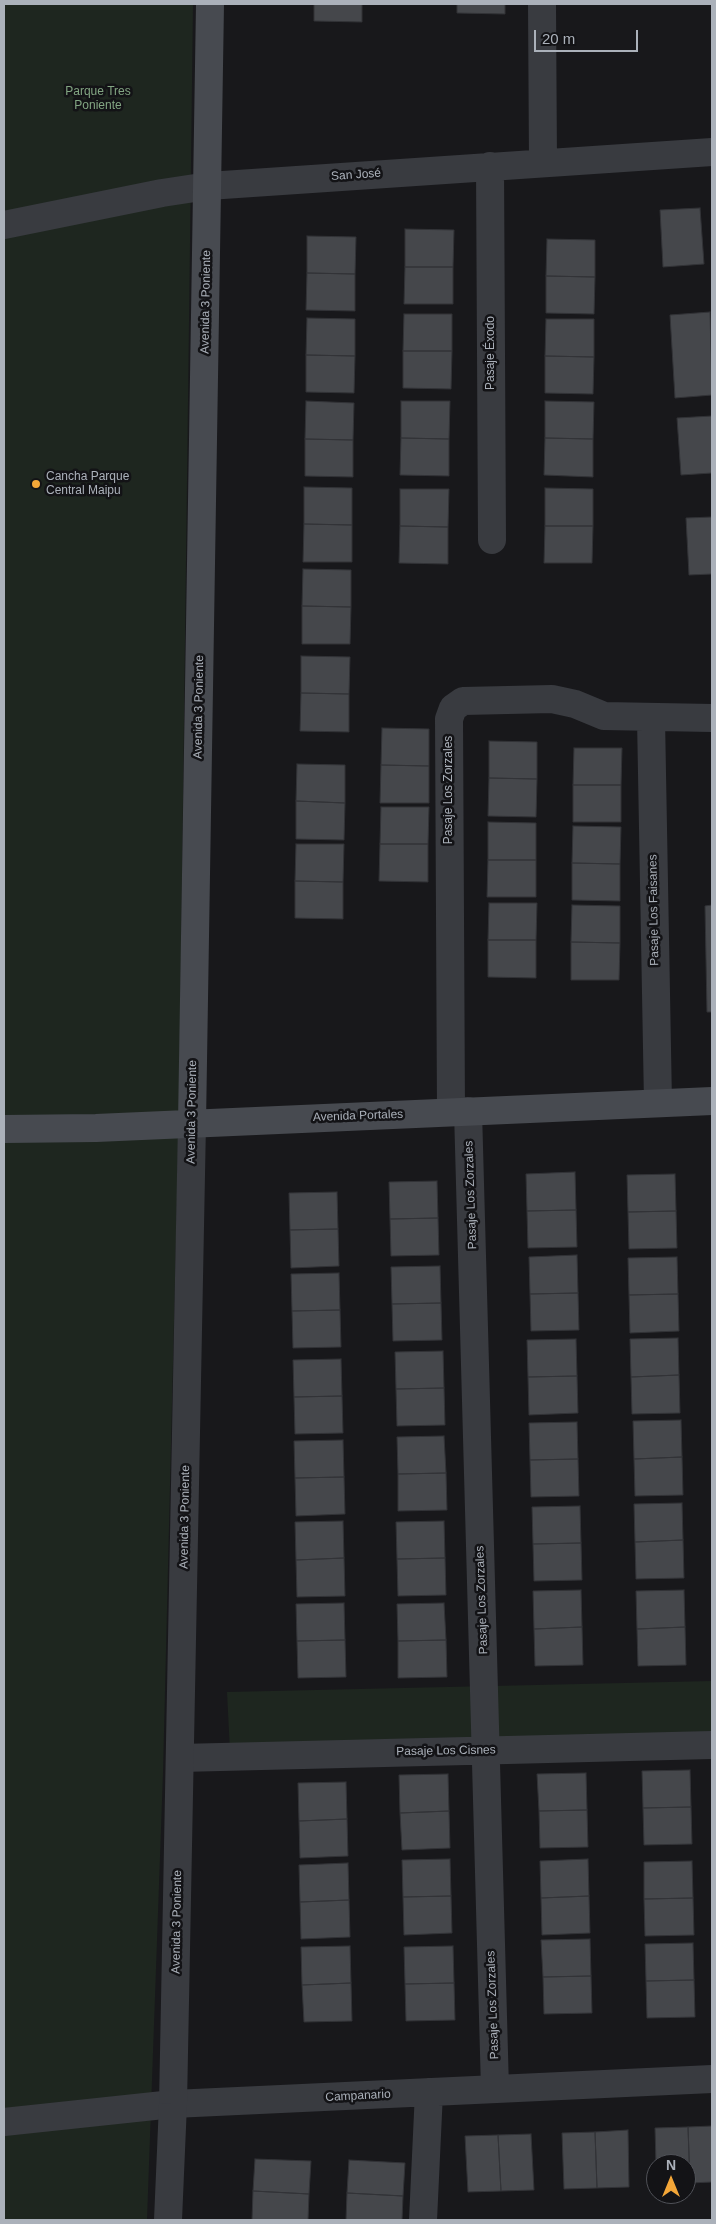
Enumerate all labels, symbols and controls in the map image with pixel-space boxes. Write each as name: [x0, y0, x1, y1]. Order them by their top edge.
scale bar: [536, 20, 640, 52]
text: 20 m: [542, 30, 575, 47]
park label: Parque Tres Poniente: [65, 85, 131, 113]
street label: San José: [331, 166, 381, 184]
street label: Avenida 3 Poniente: [198, 250, 214, 354]
street label: Pasaje Éxodo: [484, 316, 498, 390]
place label: Cancha Parque Central Maipu: [46, 470, 129, 498]
marker: Cancha Parque Central Maipu: [30, 478, 42, 490]
street label: Avenida 3 Poniente: [191, 655, 207, 759]
street label: Pasaje Los Zorzales: [442, 736, 456, 844]
street label: Pasaje Los Faisanes: [646, 854, 662, 966]
street label: Avenida 3 Poniente: [184, 1060, 200, 1164]
street label: Avenida Portales: [313, 1107, 403, 1125]
street label: Pasaje Los Zorzales: [462, 1140, 480, 1250]
street label: Avenida 3 Poniente: [177, 1465, 193, 1569]
street label: Pasaje Los Zorzales: [473, 1545, 491, 1655]
street label: Pasaje Los Cisnes: [396, 1743, 496, 1759]
street label: Avenida 3 Poniente: [169, 1870, 185, 1974]
street label: Pasaje Los Zorzales: [484, 1950, 502, 2060]
street label: Campanario: [325, 2087, 391, 2105]
north arrow: [646, 2154, 696, 2204]
text: N: [666, 2157, 676, 2173]

